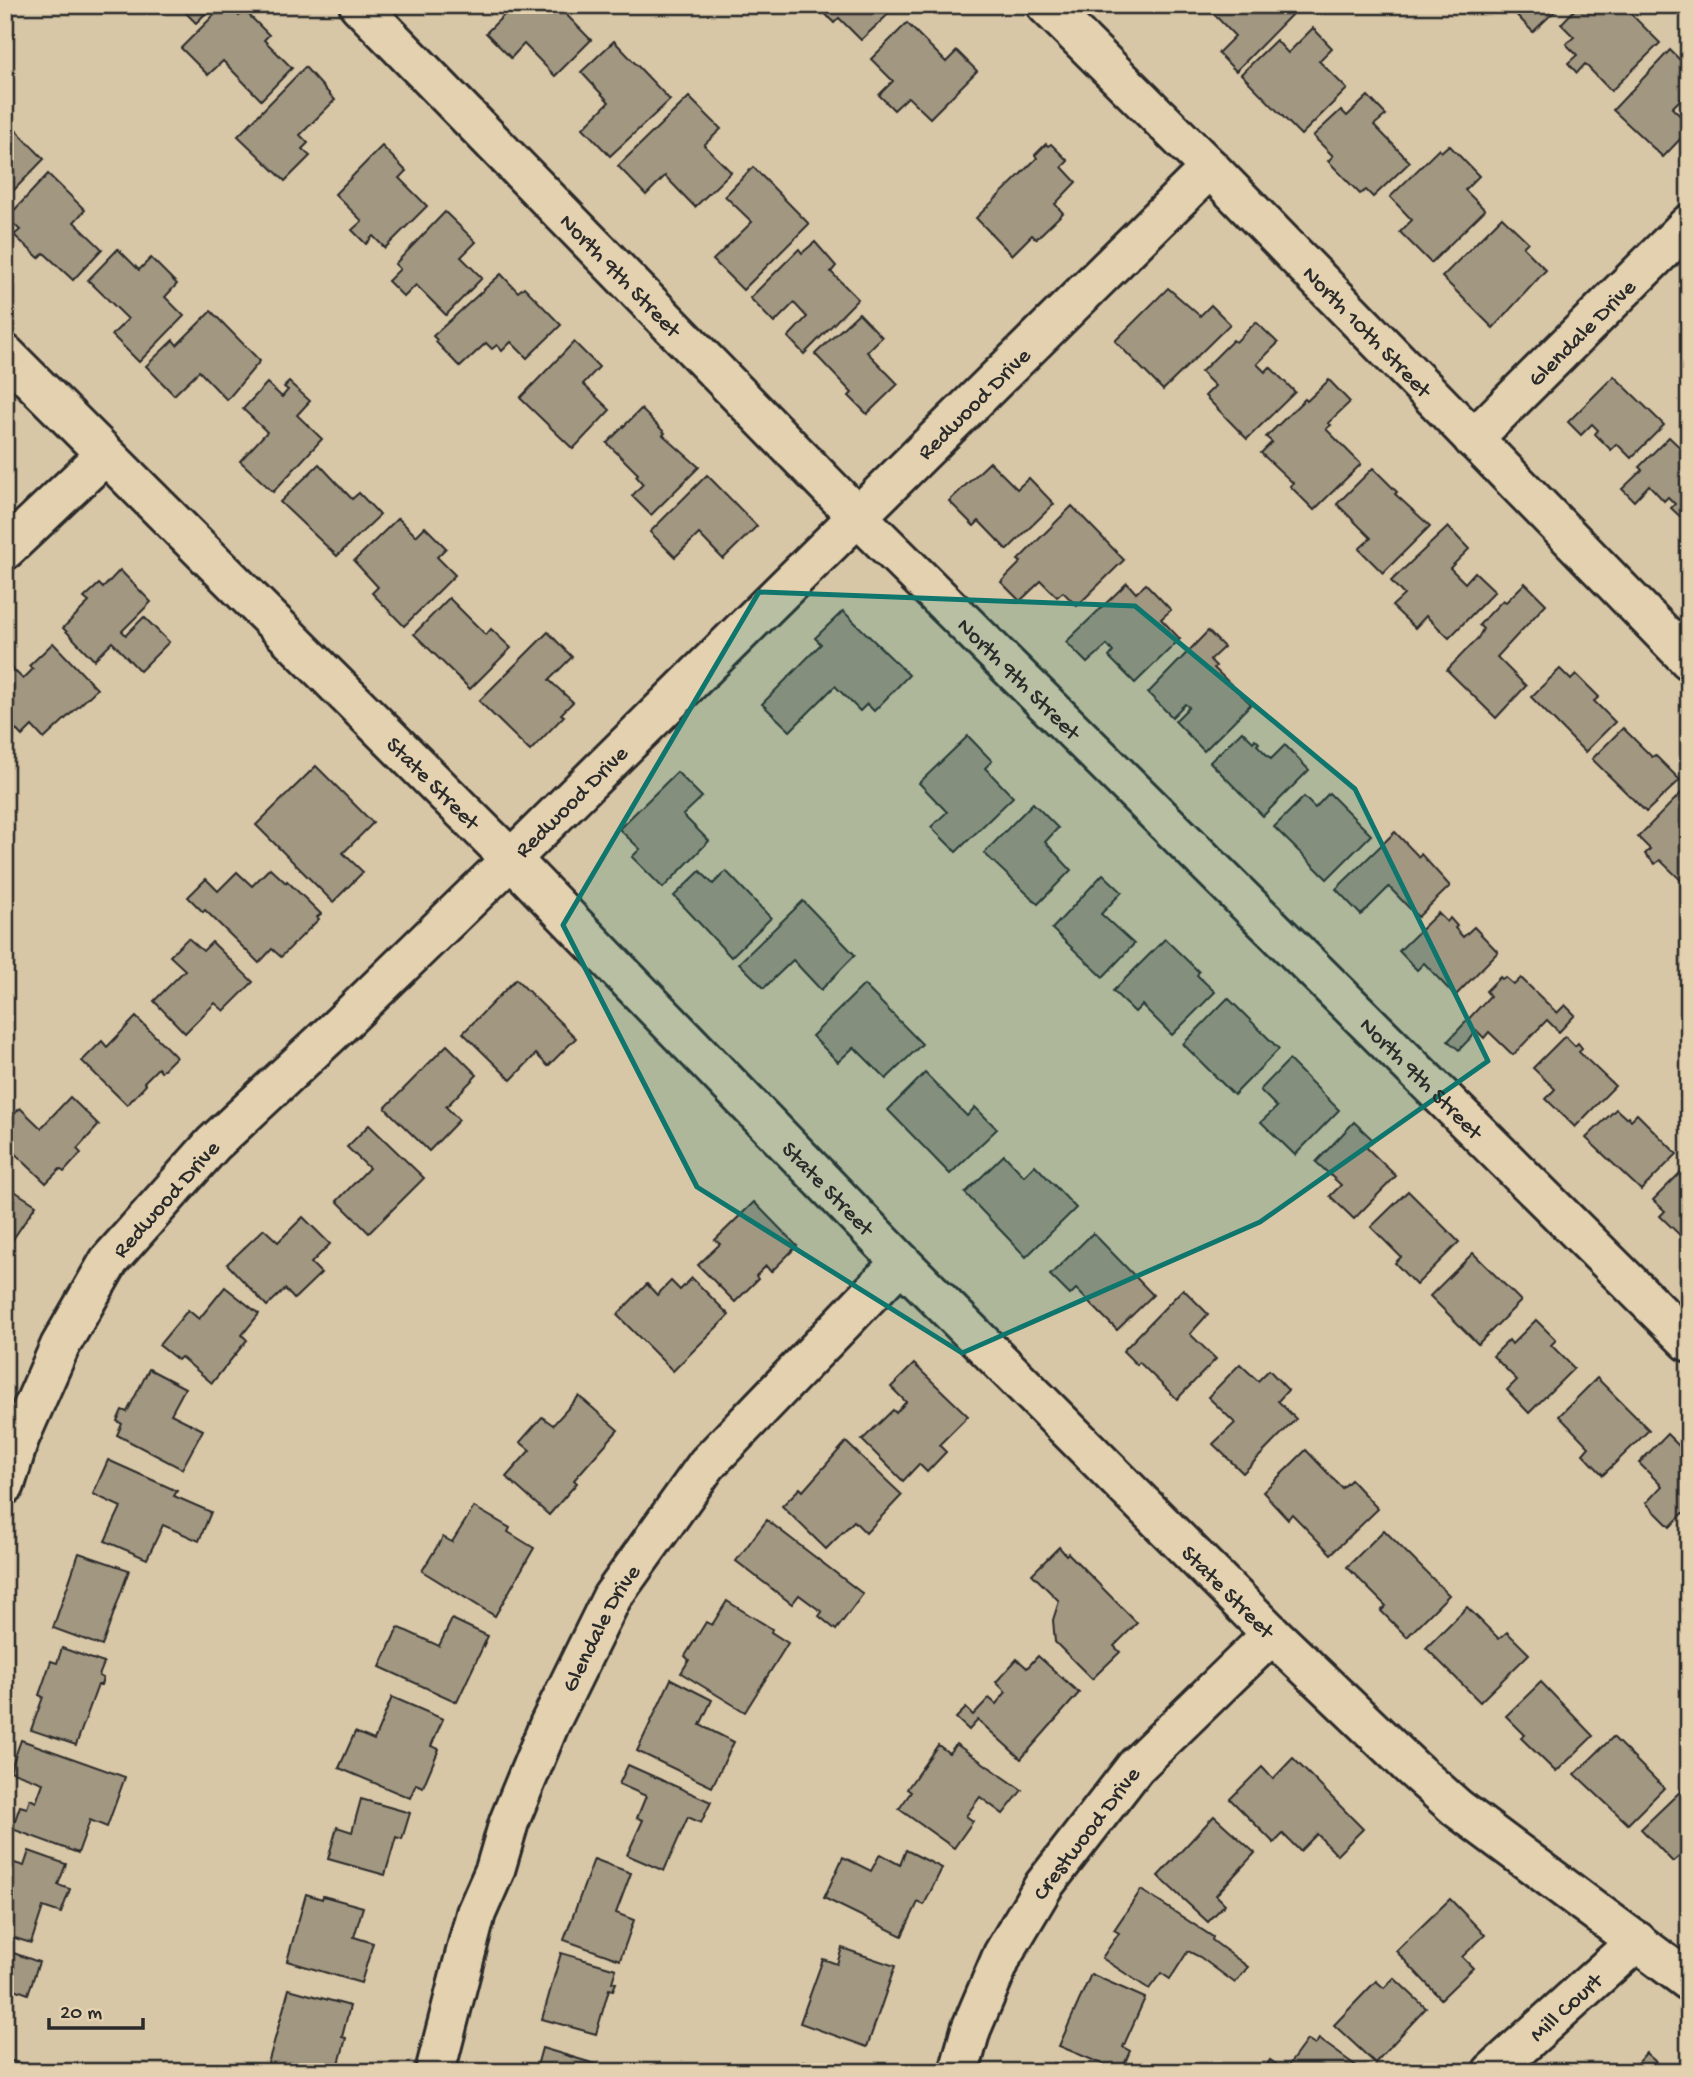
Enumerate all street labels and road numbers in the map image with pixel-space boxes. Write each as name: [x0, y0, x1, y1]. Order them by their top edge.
street label: North 9th Street: [553, 209, 686, 345]
street label: North 10th Street: [1296, 261, 1437, 406]
street label: Glendale Drive: [1524, 274, 1644, 394]
street label: Redwood Drive: [913, 343, 1038, 467]
street label: North 9th Street: [950, 613, 1086, 748]
street label: State Street: [379, 732, 485, 838]
street label: Redwood Drive: [510, 740, 636, 865]
street label: North 9th Street: [1353, 1013, 1488, 1148]
street label: Redwood Drive: [108, 1135, 228, 1265]
street label: State Street: [775, 1137, 879, 1244]
street label: State Street: [1174, 1541, 1280, 1647]
street label: Glendale Drive: [557, 1559, 648, 1697]
street label: Crestwood Drive: [1028, 1762, 1148, 1906]
street label: Mill Court: [1525, 1968, 1610, 2049]

